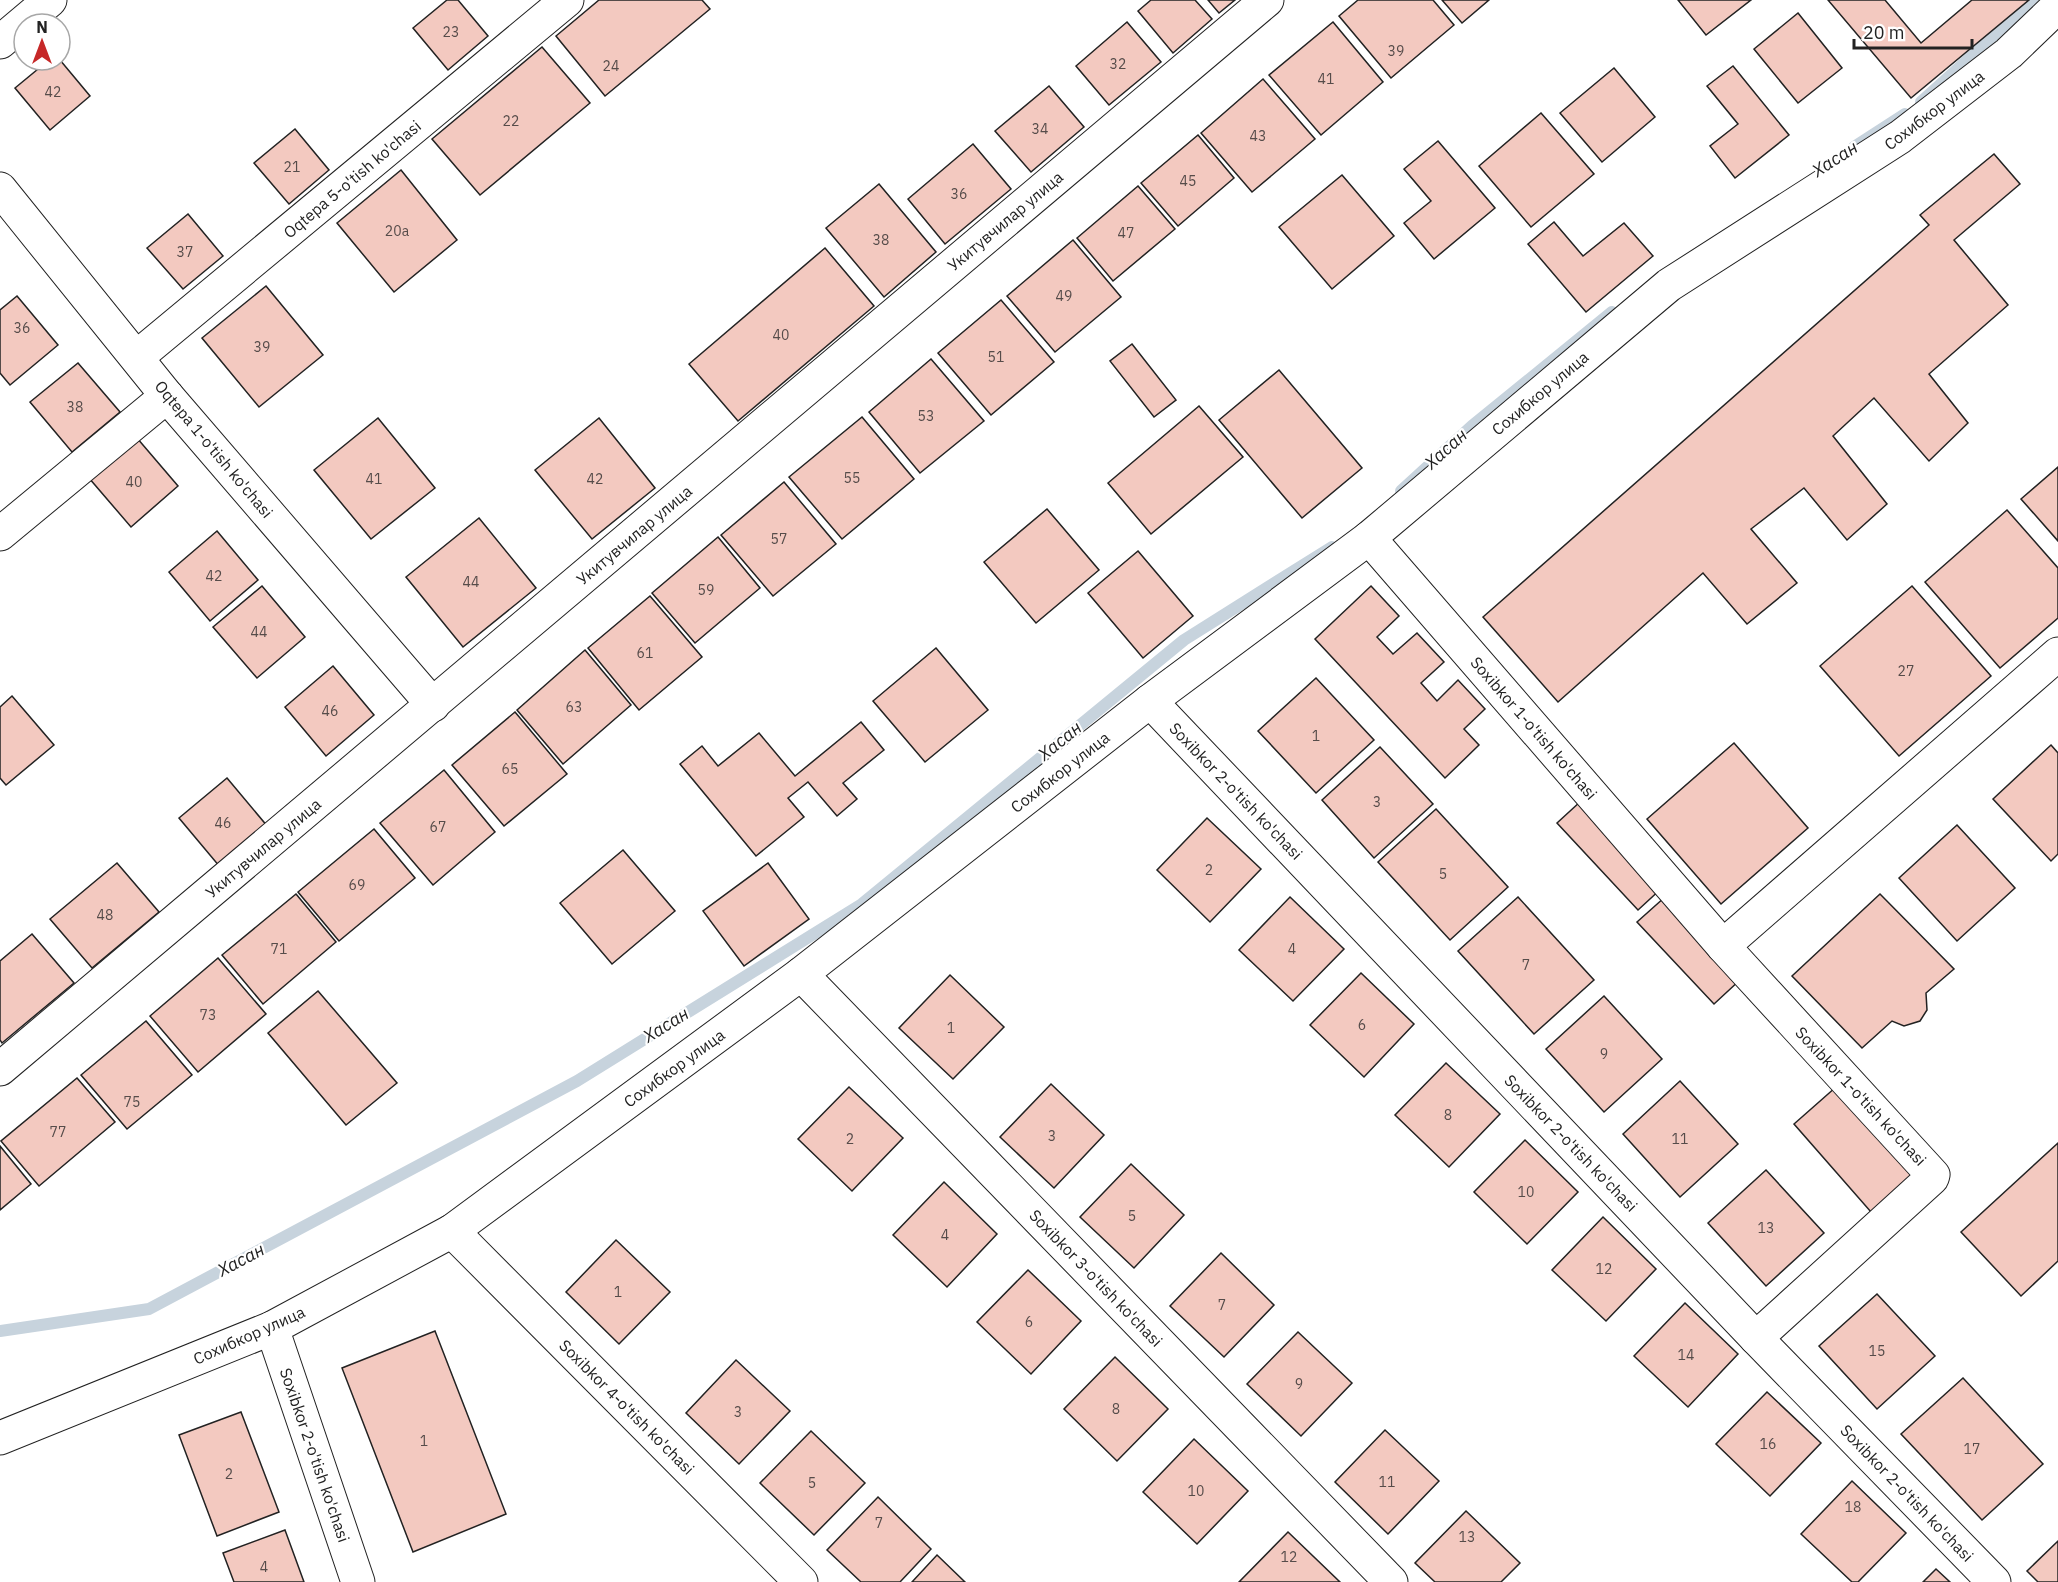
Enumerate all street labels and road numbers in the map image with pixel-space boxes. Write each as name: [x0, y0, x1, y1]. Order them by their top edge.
street label: Сохибкор улица: [1880, 66, 1988, 154]
street label: Oqtepa 5-o'tish ko'chasi: [279, 116, 425, 242]
street label: Укитувчилар улица: [943, 167, 1067, 275]
street label: Сохибкор улица: [1488, 346, 1593, 439]
street label: Oqtepa 1-o'tish ko'chasi: [151, 376, 277, 522]
street label: Укитувчилар улица: [572, 481, 696, 589]
street label: Soxibkor 1-o'tish ko'chasi: [1466, 652, 1602, 804]
street label: Soxibkor 2-o'tish ko'chasi: [1165, 718, 1307, 864]
street label: Сохибкор улица: [1007, 727, 1114, 817]
street label: Укитувчилар улица: [201, 794, 325, 902]
street label: Soxibkor 1-o'tish ko'chasi: [1791, 1022, 1931, 1170]
street label: Сохибкор улица: [620, 1024, 729, 1111]
street label: Soxibkor 2-o'tish ko'chasi: [1500, 1070, 1642, 1216]
street label: Soxibkor 3-o'tish ko'chasi: [1025, 1205, 1167, 1351]
street label: Сохибкор улица: [190, 1301, 308, 1369]
street label: Soxibkor 4-o'tish ko'chasi: [555, 1335, 699, 1479]
street label: Soxibkor 2-o'tish ko'chasi: [276, 1365, 354, 1545]
street label: Soxibkor 2-o'tish ko'chasi: [1836, 1420, 1978, 1566]

